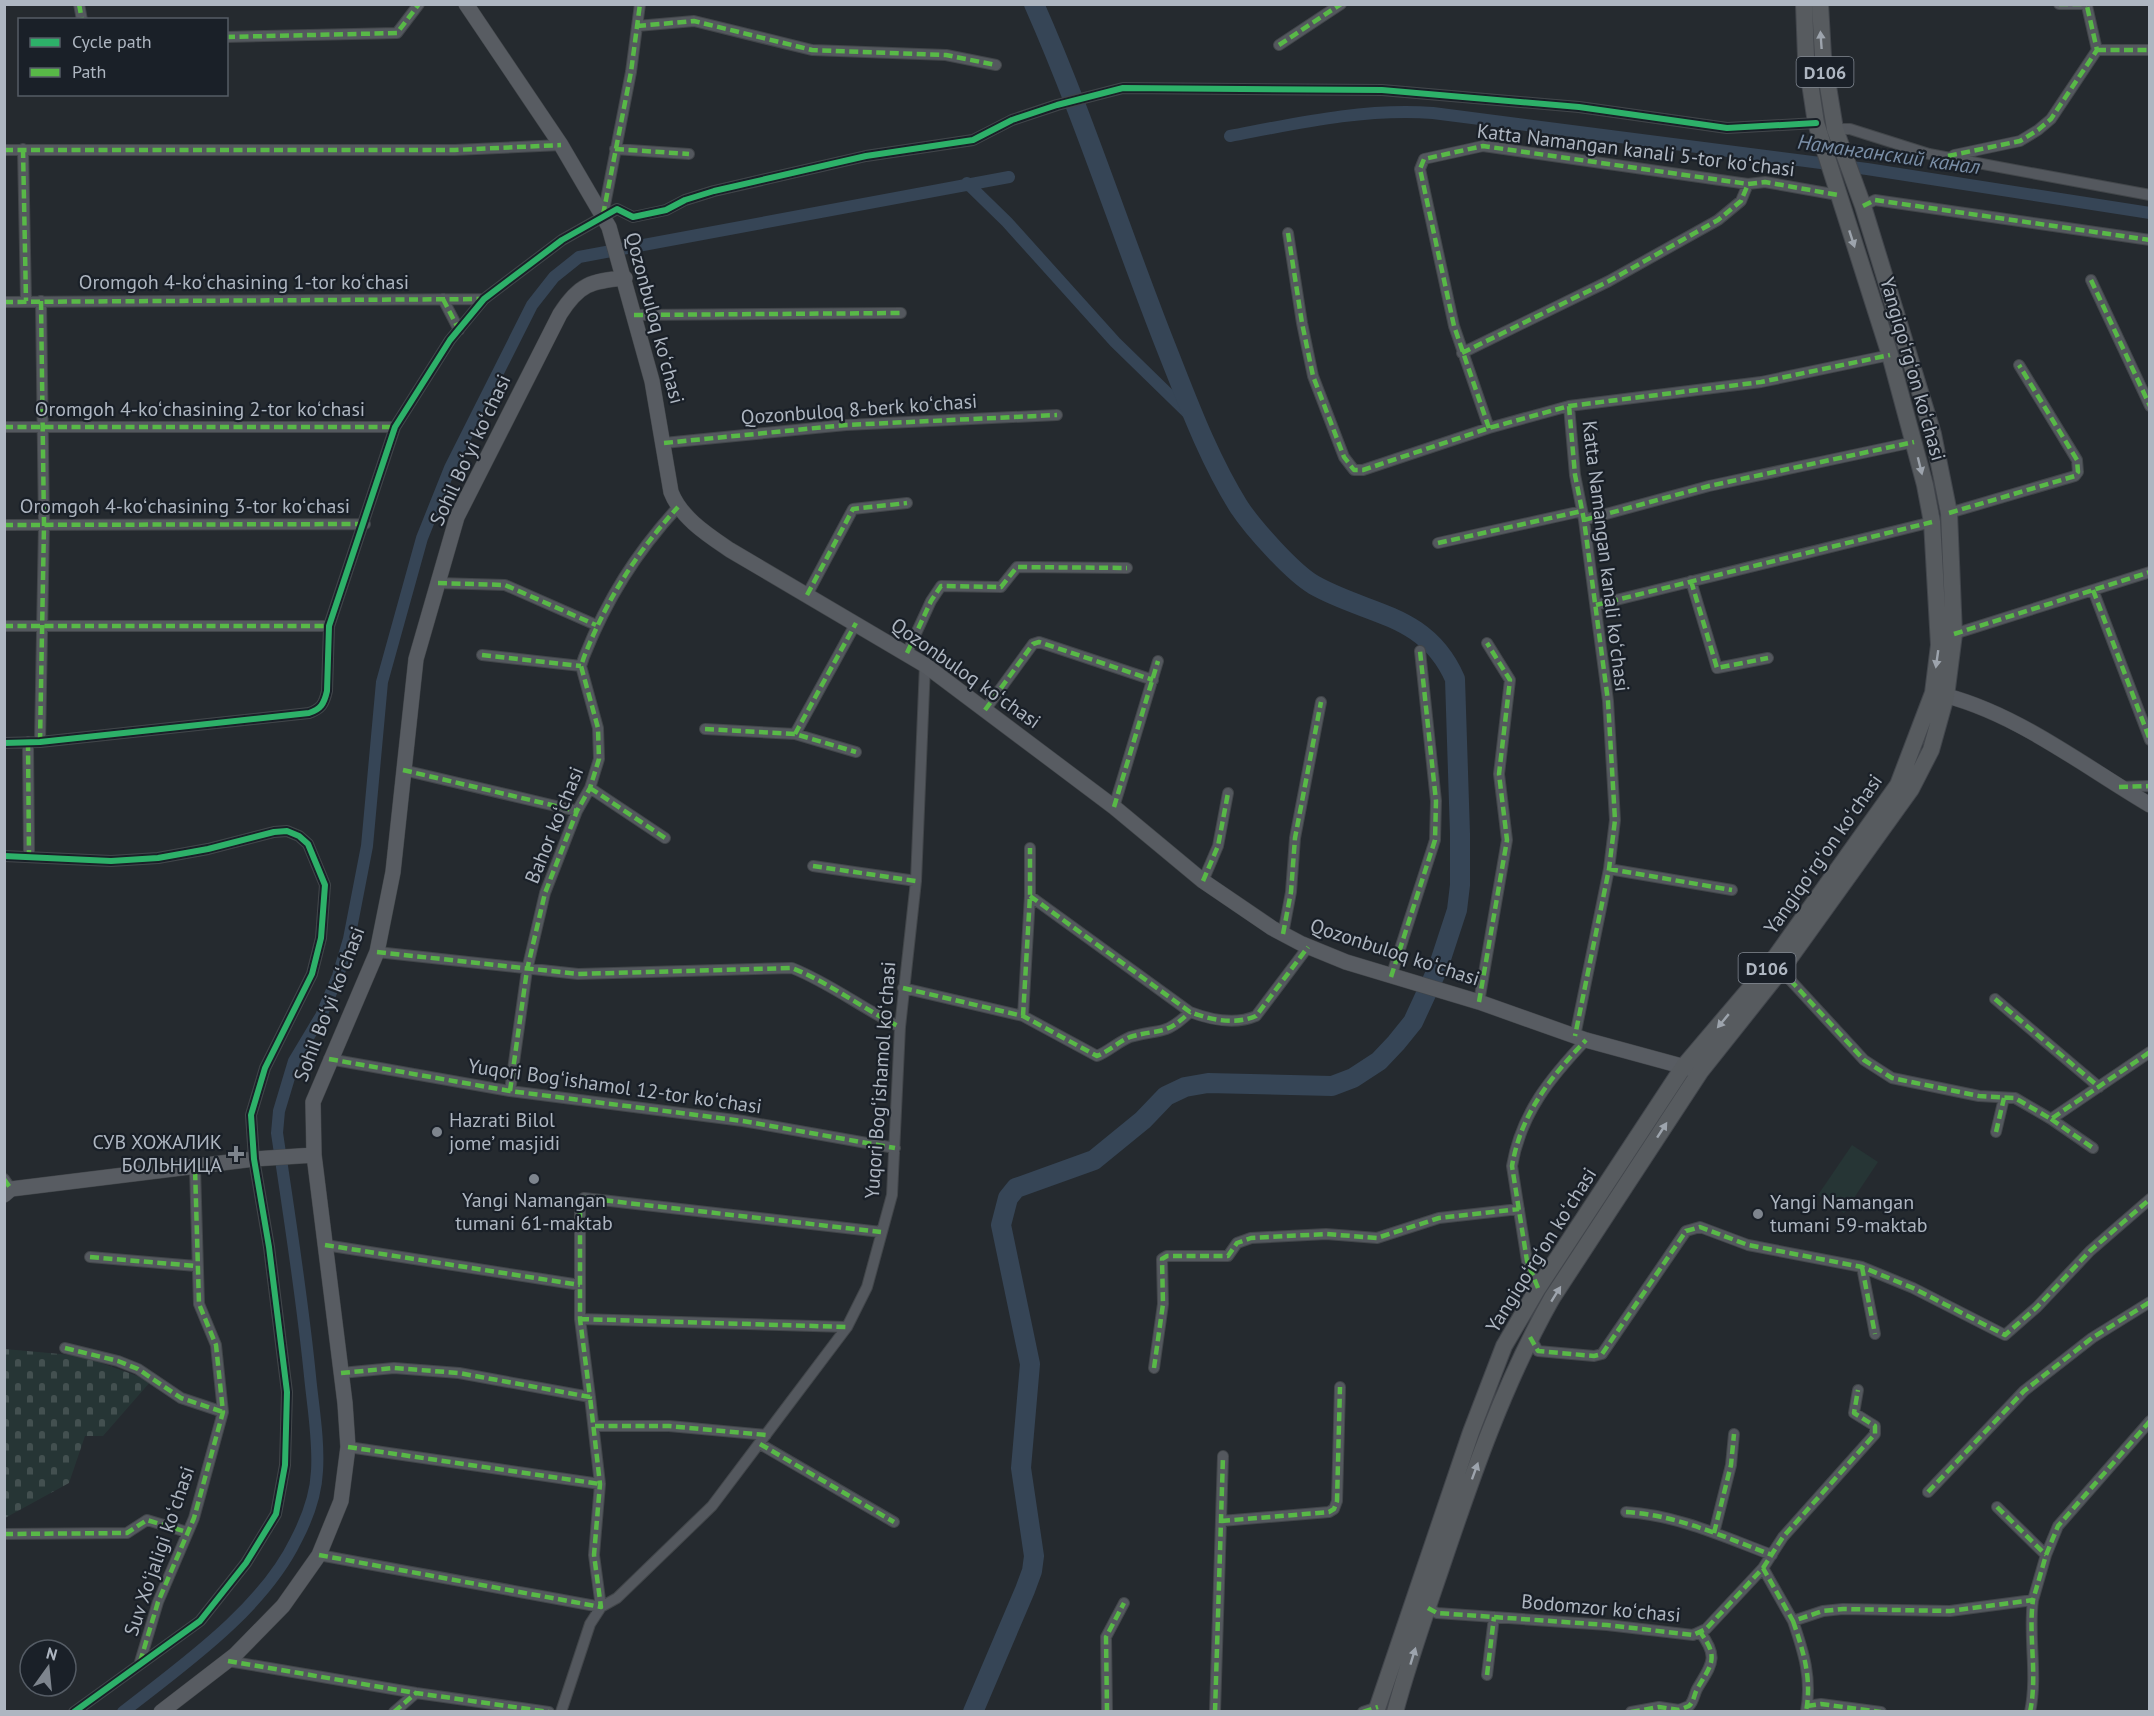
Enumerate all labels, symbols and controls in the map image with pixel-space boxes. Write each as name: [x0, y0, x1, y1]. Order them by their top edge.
legend: [18, 18, 228, 96]
text: Cycle path: [72, 30, 152, 53]
one-way arrow: [1817, 31, 1826, 50]
road number: D106: [1796, 57, 1854, 87]
text: Path: [72, 60, 106, 83]
street label: Katta Namangan kanali 5-tor koʻchasi: [1475, 118, 1797, 182]
water label: Наманганский канал: [1796, 128, 1982, 180]
street label: Qozonbuloq koʻchasi: [620, 229, 690, 407]
one-way arrow: [1848, 230, 1857, 248]
street label: Oromgoh 4-koʻchasining 1-tor koʻchasi: [79, 269, 409, 295]
street label: Yangiqoʻrgʻon koʻchasi: [1874, 274, 1952, 464]
street label: Sohil Boʻyi koʻchasi: [424, 370, 516, 530]
street label: Qozonbuloq 8-berk koʻchasi: [740, 388, 978, 430]
street label: Oromgoh 4-koʻchasining 2-tor koʻchasi: [35, 396, 365, 422]
street label: Katta Namangan kanali koʻchasi: [1576, 419, 1636, 693]
one-way arrow: [1916, 457, 1926, 475]
street label: Oromgoh 4-koʻchasining 3-tor koʻchasi: [20, 493, 350, 519]
street label: Qozonbuloq koʻchasi: [886, 612, 1046, 734]
one-way arrow: [1933, 650, 1942, 669]
street label: Bahor koʻchasi: [519, 763, 589, 887]
street label: Yangiqoʻrgʻon koʻchasi: [1758, 769, 1888, 939]
street label: Qozonbuloq koʻchasi: [1307, 912, 1483, 992]
street label: Sohil Boʻyi koʻchasi: [288, 923, 370, 1085]
road number: D106: [1738, 953, 1796, 983]
street label: Yuqori Bogʻishamol koʻchasi: [859, 960, 901, 1200]
one-way arrow: [1717, 1013, 1730, 1028]
street label: Yuqori Bogʻishamol 12-tor koʻchasi: [466, 1052, 764, 1120]
place label: Hazrati Bilol jome’ masjidi: [449, 1107, 560, 1156]
one-way arrow: [1656, 1123, 1668, 1139]
marker: Hazrati Bilol jome’ masjidi: [430, 1125, 444, 1139]
place label: СУВ ХОЖАЛИК БОЛЬНИЦА: [92, 1129, 222, 1178]
marker: СУВ ХОЖАЛИК БОЛЬНИЦА: [227, 1145, 245, 1163]
street label: Yangiqoʻrgʻon koʻchasi: [1480, 1163, 1602, 1337]
marker: Yangi Namangan tumani 61-maktab: [527, 1172, 541, 1186]
place label: Yangi Namangan tumani 61-maktab: [455, 1187, 613, 1236]
place label: Yangi Namangan tumani 59-maktab: [1770, 1189, 1928, 1238]
marker: Yangi Namangan tumani 59-maktab: [1751, 1207, 1765, 1221]
one-way arrow: [1550, 1286, 1561, 1302]
one-way arrow: [1471, 1462, 1481, 1480]
street label: Suv Xoʻjaligi koʻchasi: [118, 1463, 200, 1639]
street label: Bodomzor koʻchasi: [1520, 1588, 1682, 1628]
north arrow: [18, 1638, 78, 1698]
text: N: [44, 1642, 60, 1665]
one-way arrow: [1409, 1647, 1418, 1665]

